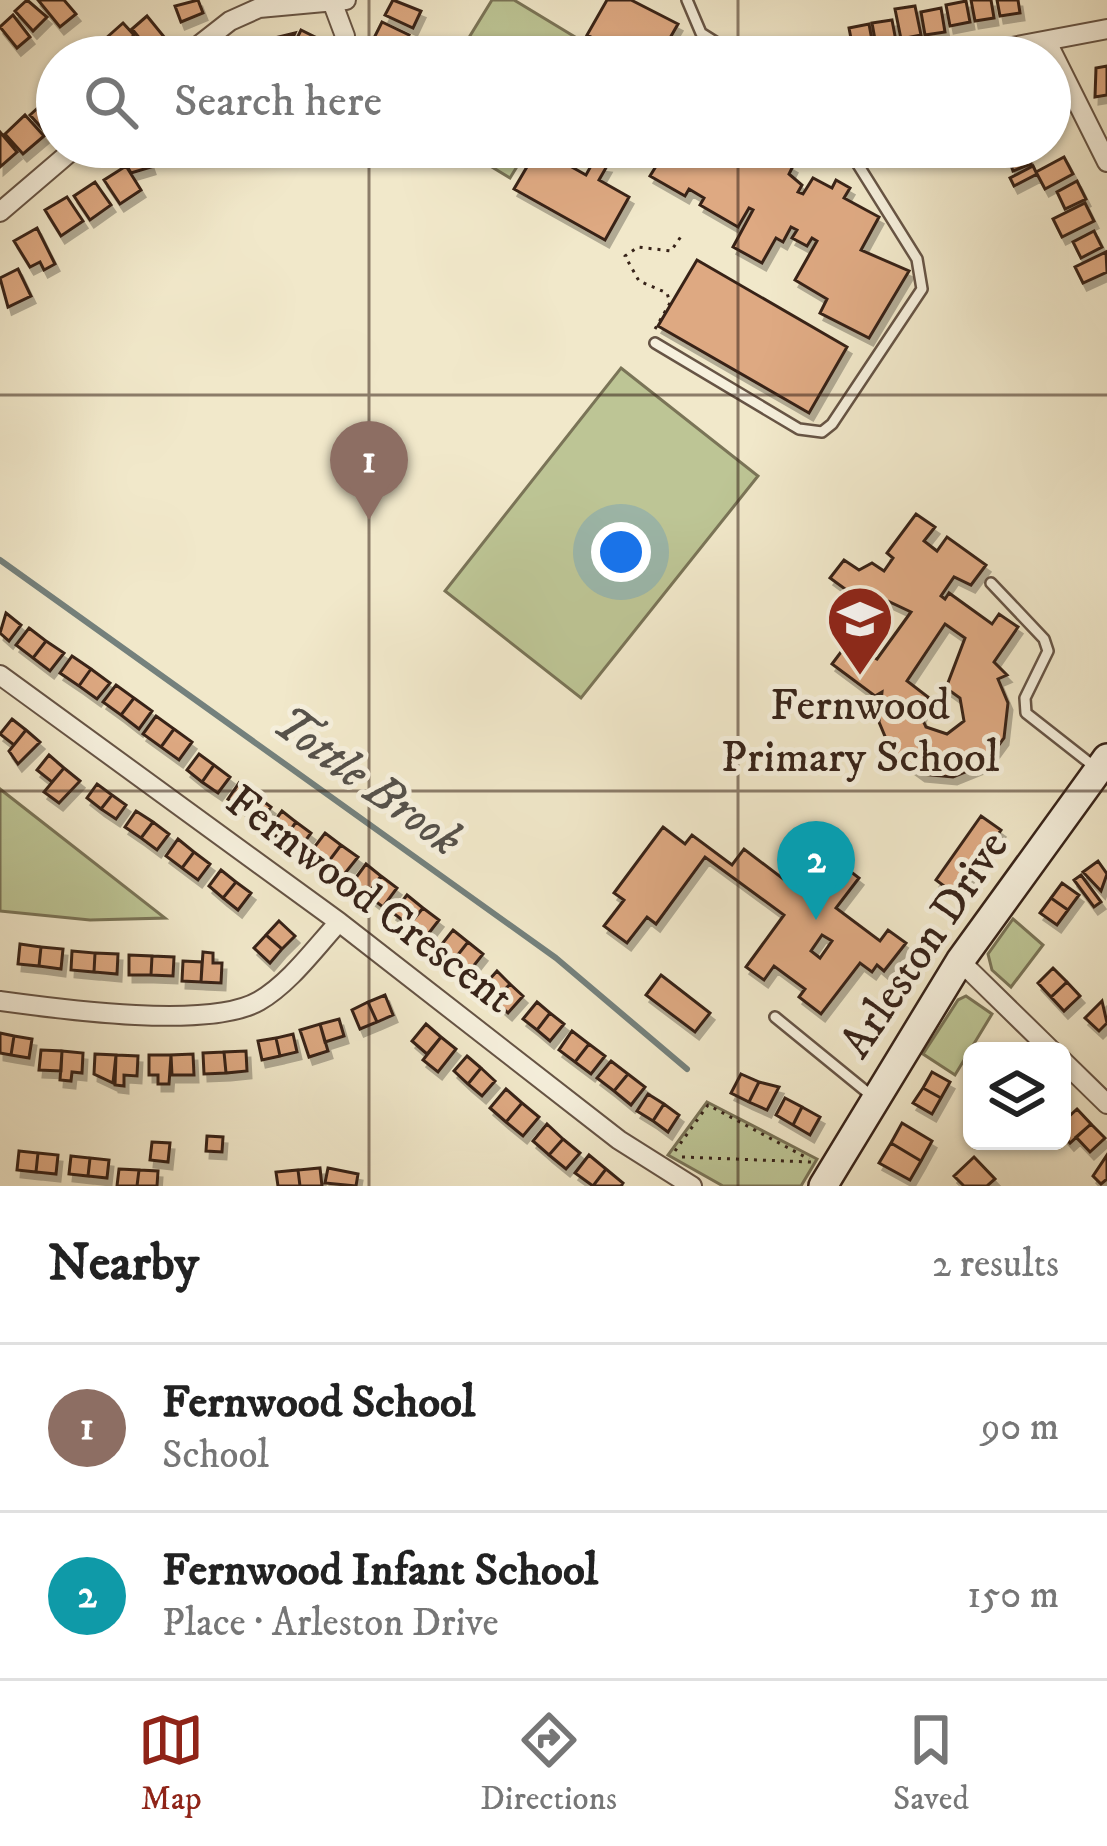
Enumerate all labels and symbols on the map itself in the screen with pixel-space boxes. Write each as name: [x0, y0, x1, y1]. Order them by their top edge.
pin: 1: [330, 421, 408, 520]
your location: [591, 522, 651, 582]
school or university icon: Fernwood Primary School: [825, 584, 895, 678]
place label: Fernwood Primary School: [721, 678, 1000, 786]
water label: Tottle Brook: [261, 693, 473, 871]
street label: Fernwood Crescent: [214, 774, 524, 1026]
pin: 2: [777, 821, 855, 920]
street label: Arleston Drive: [829, 821, 1021, 1069]

